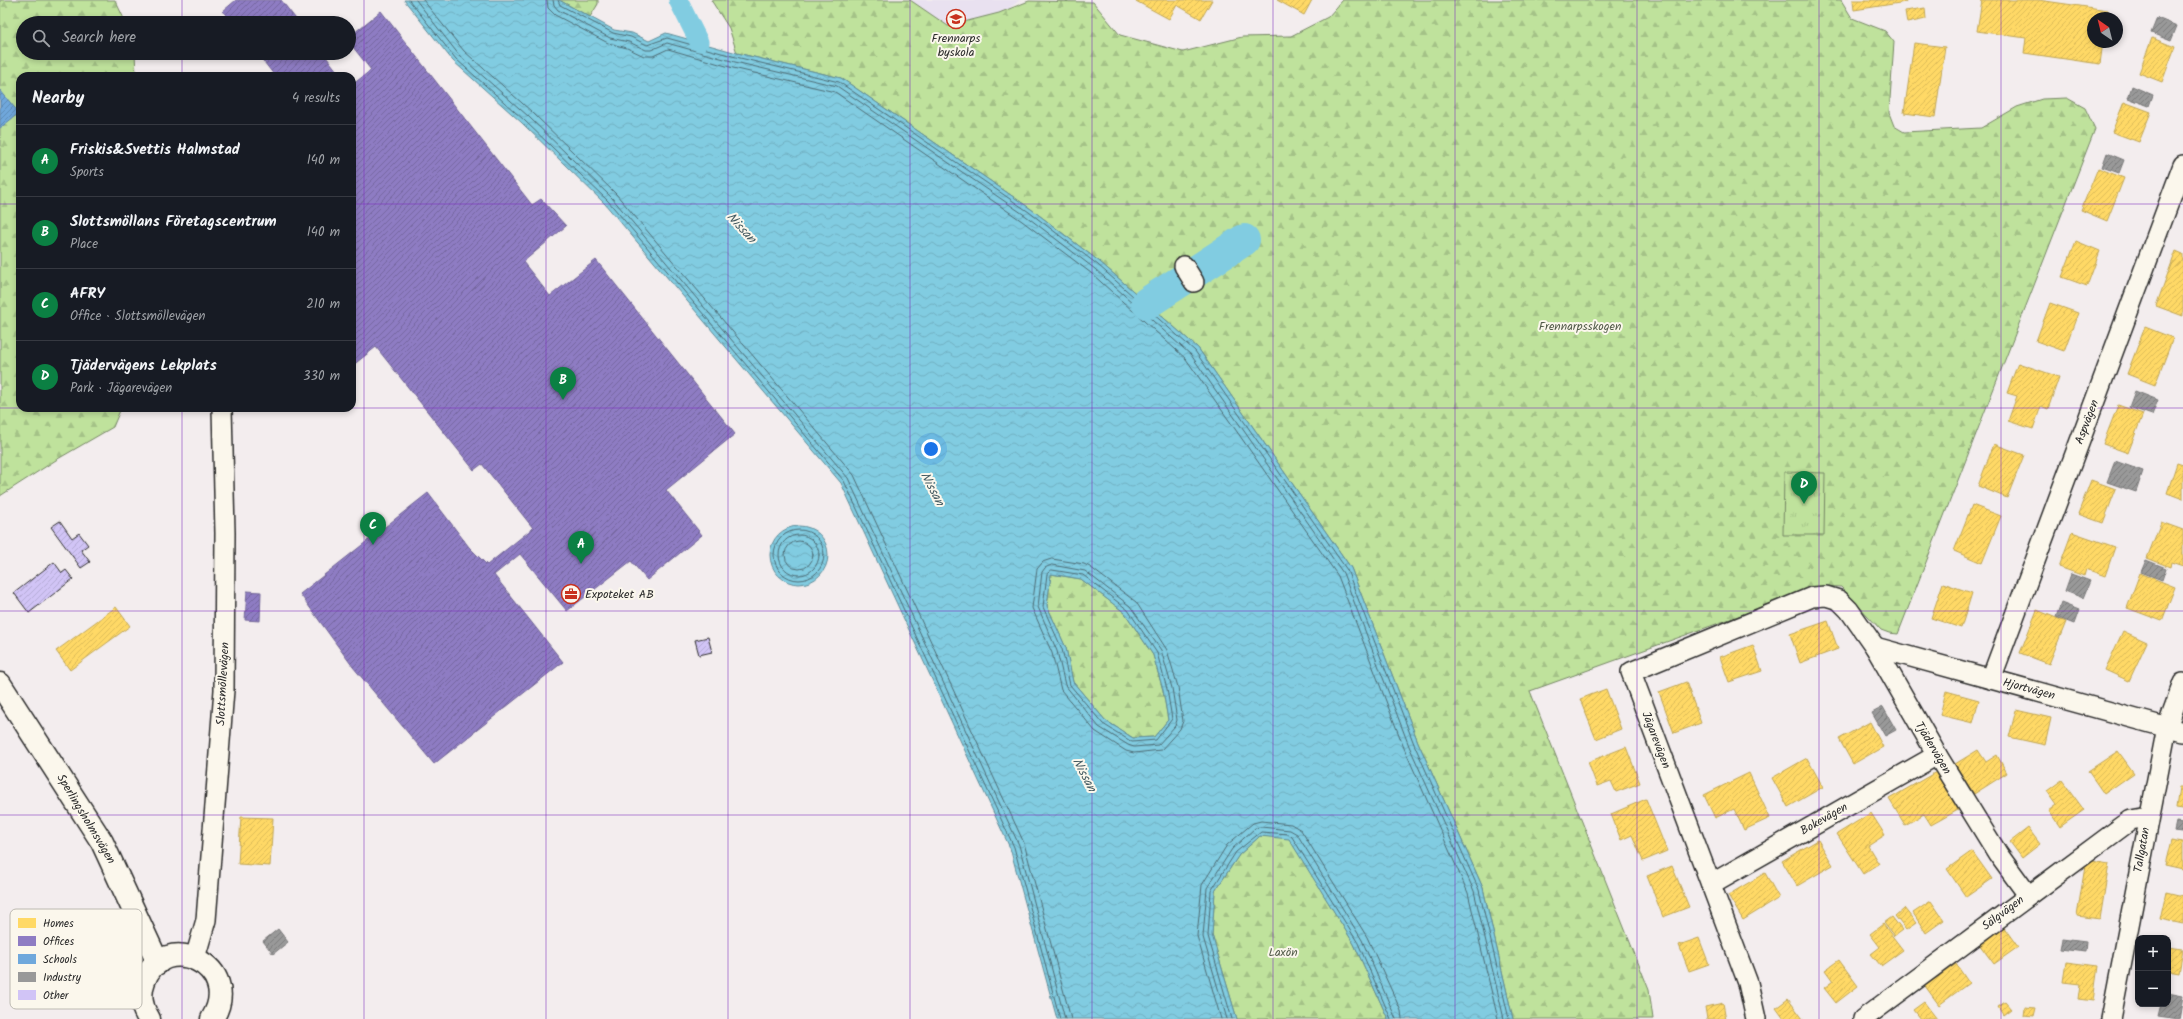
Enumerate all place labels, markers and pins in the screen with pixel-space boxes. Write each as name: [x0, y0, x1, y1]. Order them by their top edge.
school or university icon: Frennarps byskola: [945, 8, 967, 30]
place label: Frennarps byskola: [932, 29, 980, 62]
pin: B: [550, 367, 576, 400]
pin: D: [1791, 471, 1817, 504]
pin: C: [360, 512, 386, 545]
pin: A: [568, 531, 594, 564]
office icon: Expoteket AB: [560, 583, 582, 605]
place label: Expoteket AB: [585, 585, 654, 604]

